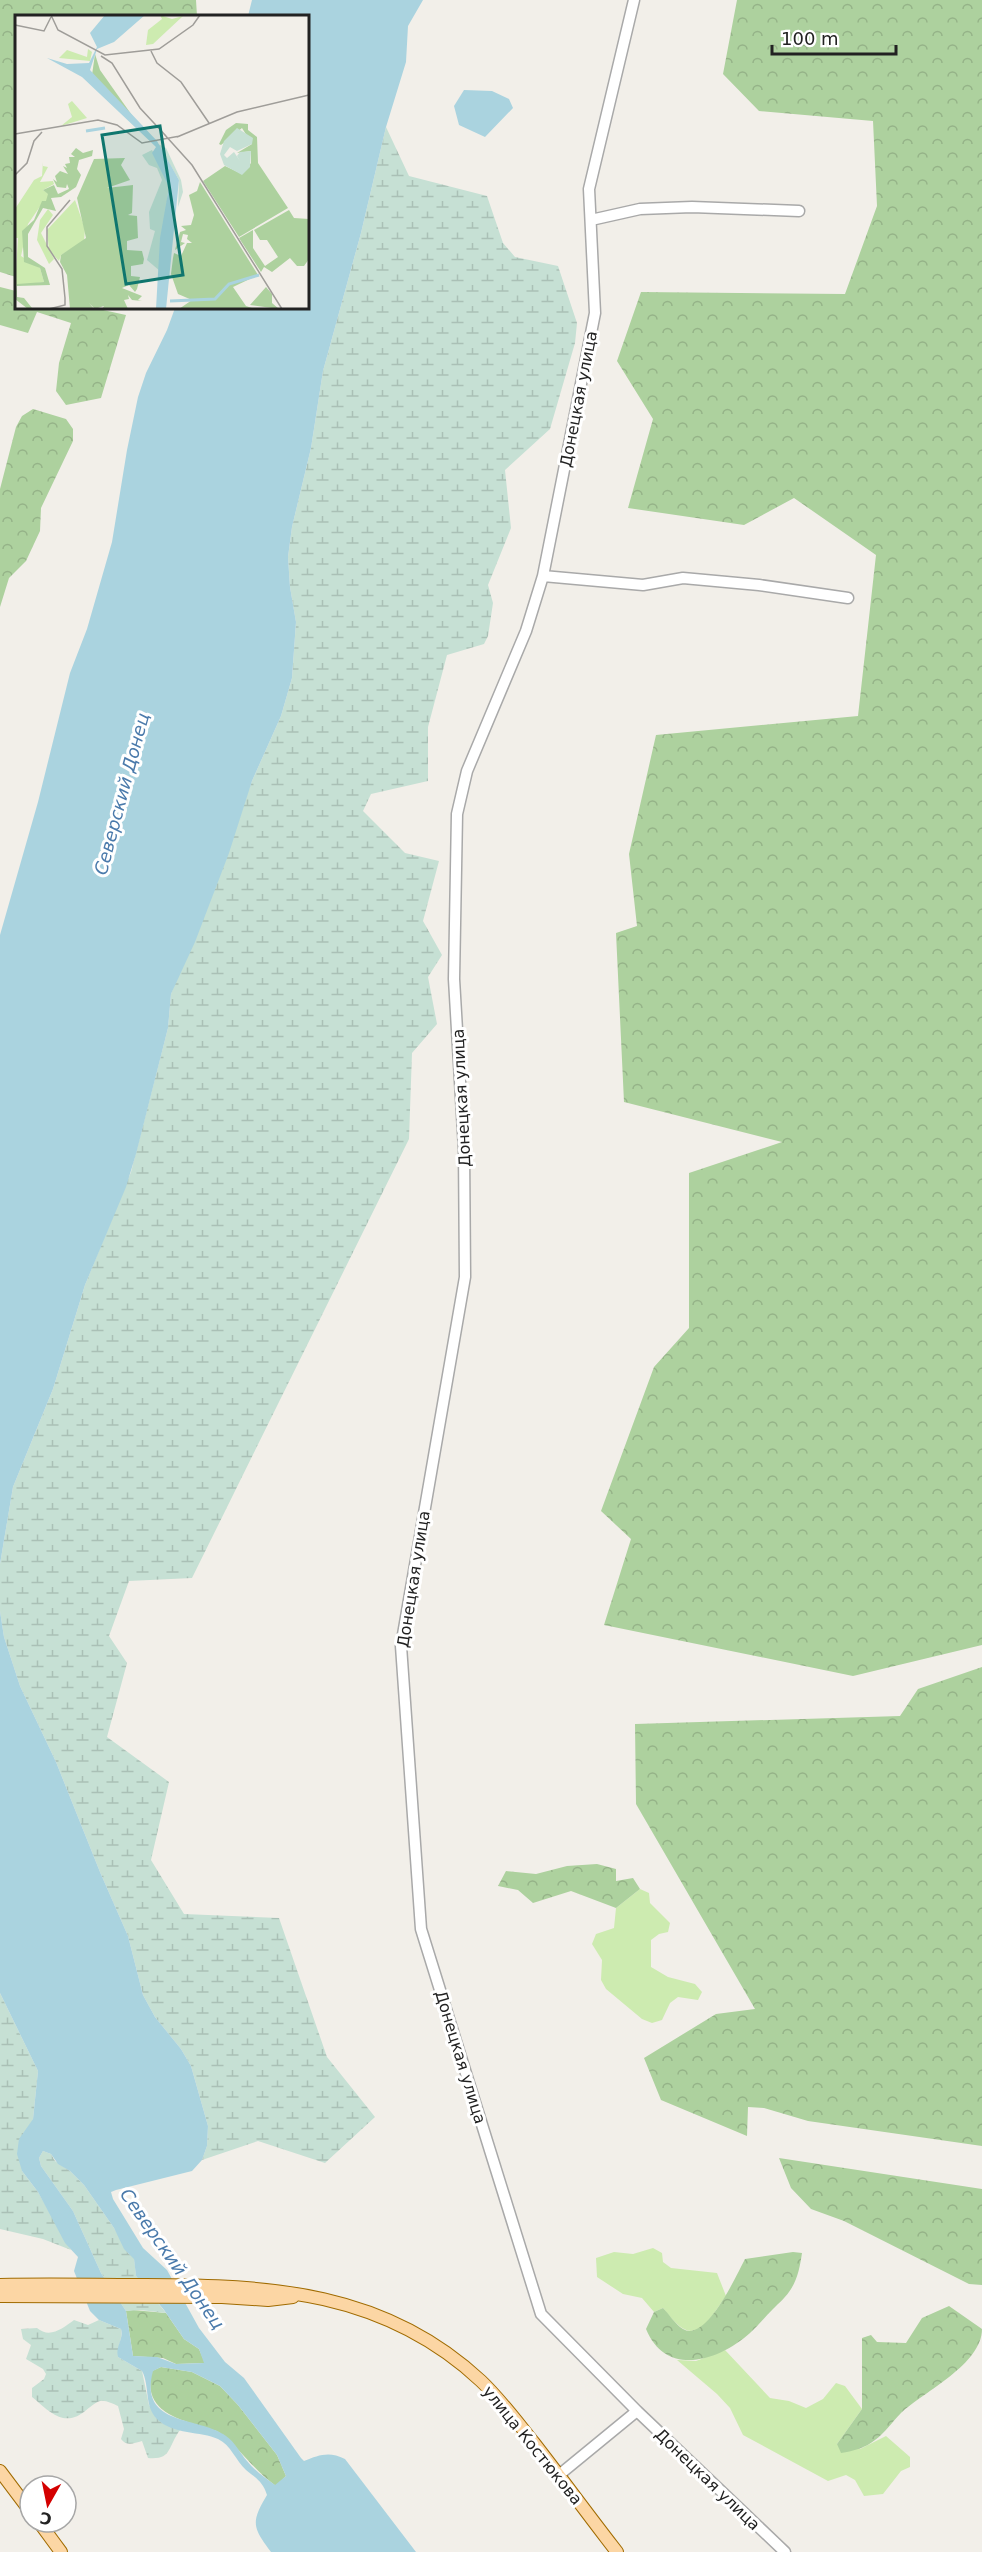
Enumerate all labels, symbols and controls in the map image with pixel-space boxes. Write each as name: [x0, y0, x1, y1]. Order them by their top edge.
inset map: [15, 15, 309, 309]
scale bar: [772, 18, 896, 56]
text: 100 m: [781, 28, 839, 49]
street label: Донецкая улица: [556, 329, 601, 469]
water label: Северский Донец: [90, 711, 153, 877]
street label: Донецкая улица: [448, 1028, 475, 1168]
street label: Донецкая улица: [393, 1509, 434, 1649]
street label: Донецкая улица: [431, 1988, 490, 2126]
water label: Северский Донец: [116, 2184, 229, 2333]
street label: улица Костюкова: [479, 2382, 586, 2509]
street label: Донецкая улица: [651, 2424, 764, 2534]
north arrow: [18, 2474, 78, 2534]
text: С: [38, 2508, 53, 2529]

